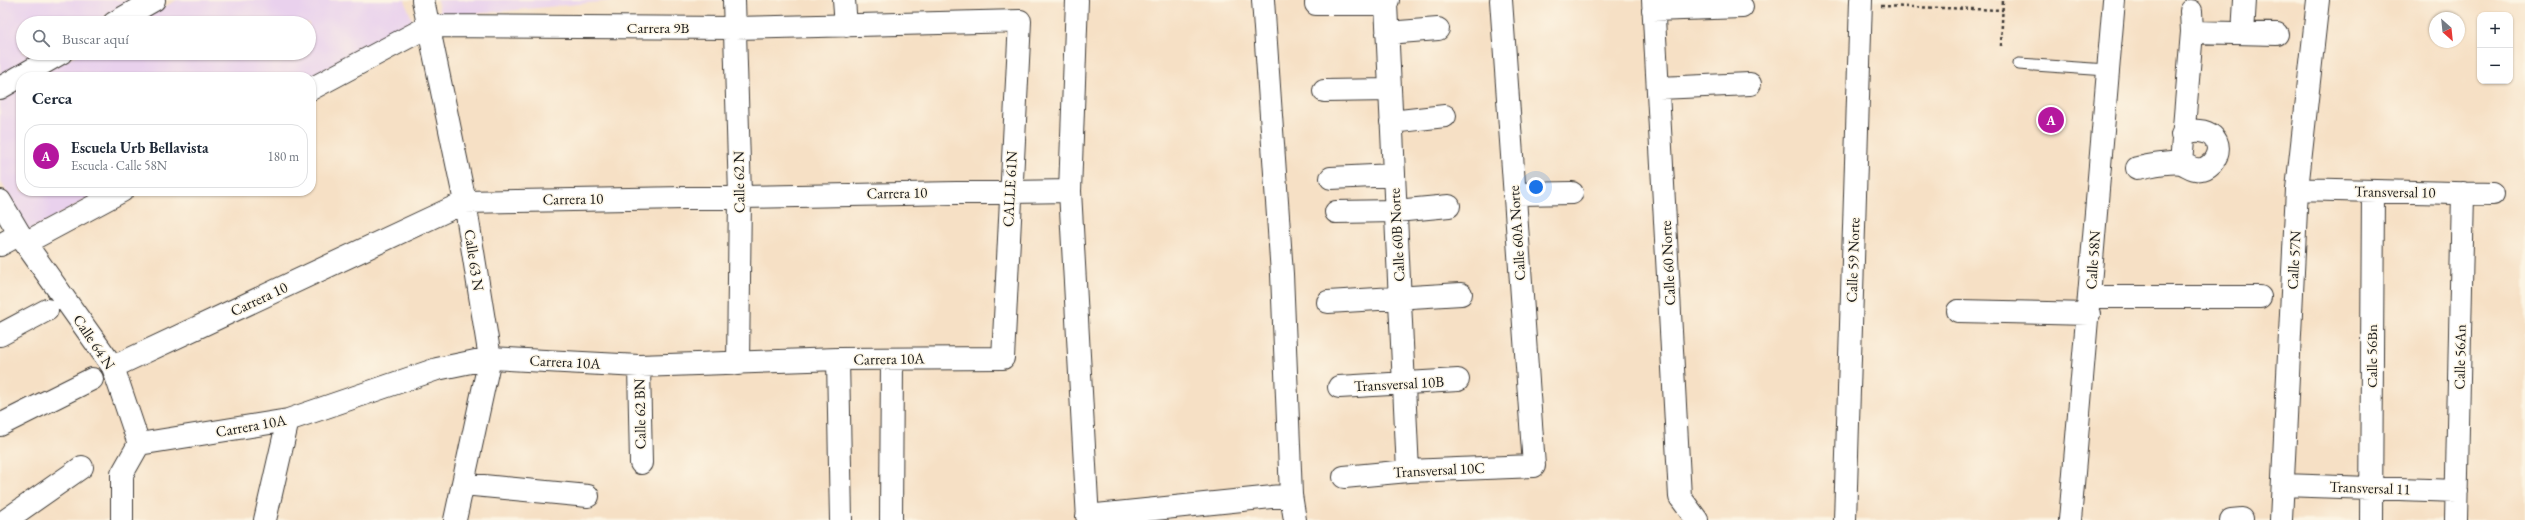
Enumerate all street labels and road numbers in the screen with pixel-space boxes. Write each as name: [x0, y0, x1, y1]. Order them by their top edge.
street label: Carrera 9B: [627, 18, 689, 37]
street label: CALLE 61N: [998, 150, 1021, 228]
street label: Calle 62 N: [728, 151, 749, 213]
street label: Transversal 10: [2354, 181, 2436, 202]
street label: Carrera 10: [866, 182, 928, 203]
street label: Calle 60A Norte: [1504, 185, 1529, 281]
street label: Carrera 10: [542, 188, 604, 209]
street label: Calle 60B Norte: [1385, 188, 1408, 282]
street label: Calle 59 Norte: [1842, 217, 1863, 303]
street label: Calle 60 Norte: [1656, 220, 1679, 306]
street label: Calle 63 N: [460, 228, 489, 292]
street label: Calle 58N: [2081, 230, 2104, 290]
street label: Calle 57N: [2282, 230, 2305, 290]
street label: Carrera 10: [227, 277, 290, 320]
street label: Calle 64 N: [69, 311, 120, 373]
street label: Calle 56Bn: [2362, 324, 2381, 388]
street label: Calle 56An: [2449, 324, 2470, 390]
street label: Carrera 10A: [853, 348, 925, 369]
street label: Carrera 10A: [529, 350, 602, 373]
street label: Transversal 10B: [1354, 372, 1445, 395]
street label: Calle 62 BN: [629, 378, 650, 450]
street label: Carrera 10A: [214, 410, 288, 441]
street label: Transversal 10C: [1393, 458, 1485, 481]
street label: Transversal 11: [2329, 477, 2411, 498]

